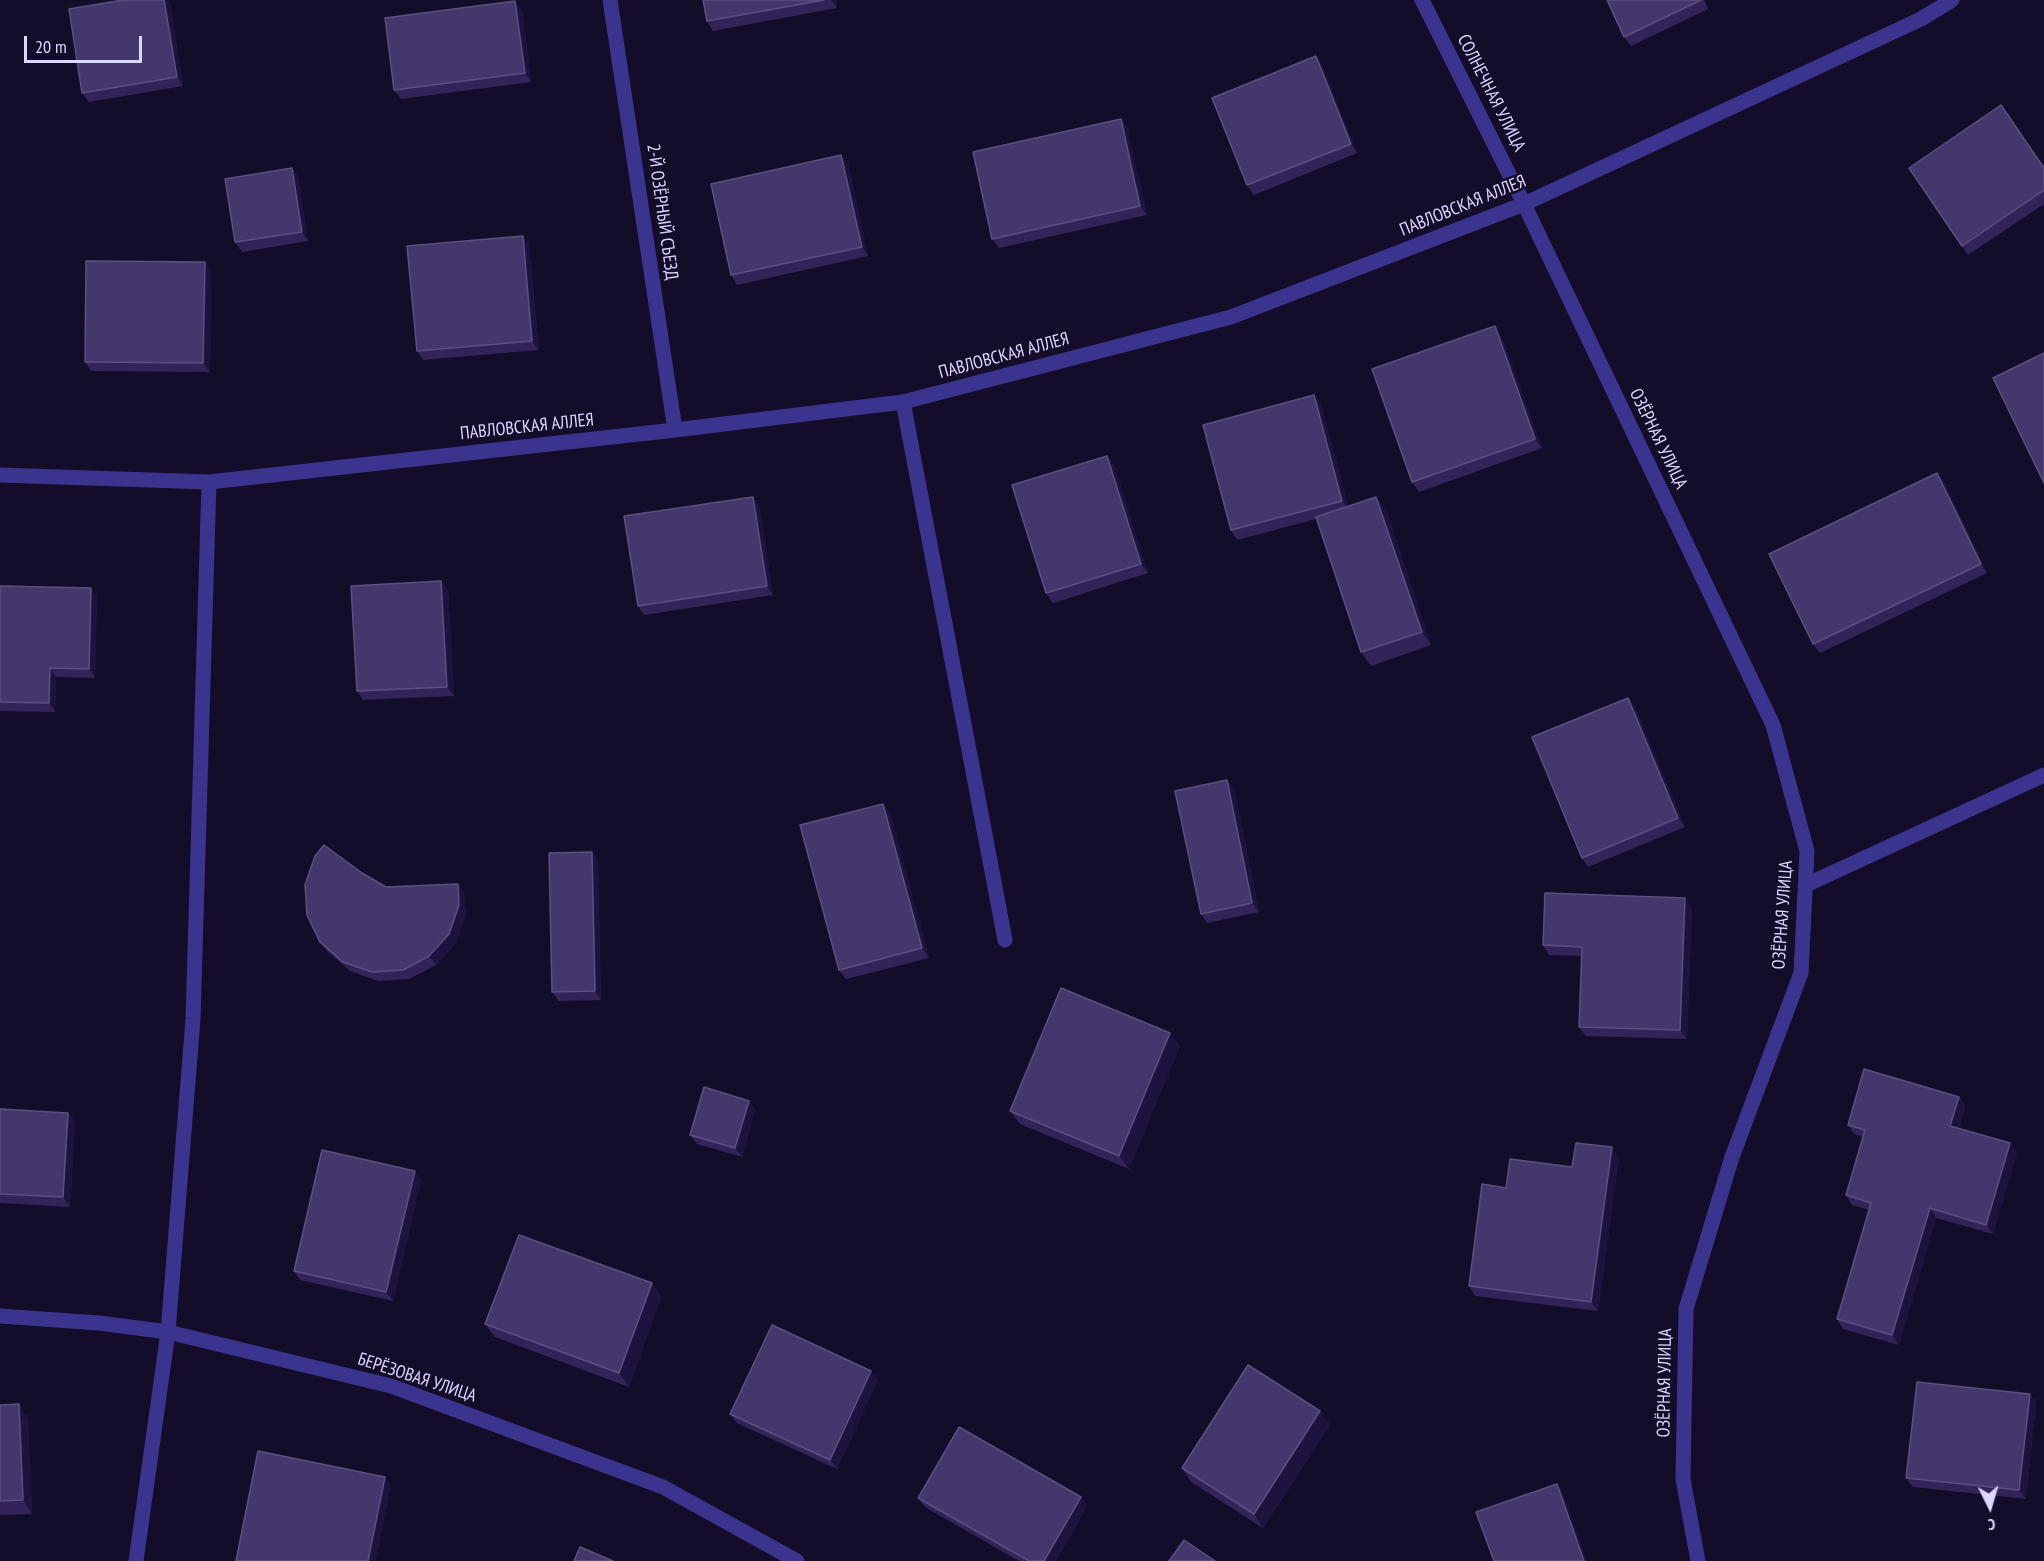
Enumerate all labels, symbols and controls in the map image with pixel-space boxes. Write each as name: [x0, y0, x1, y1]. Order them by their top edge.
scale bar: [27, 24, 146, 62]
street label: СОЛНЕЧНАЯ УЛИЦА: [1452, 31, 1530, 155]
text: 20 m: [35, 35, 67, 58]
street label: 2-Й ОЗЁРНЫЙ СЪЕЗД: [642, 142, 682, 282]
street label: ПАВЛОВСКАЯ АЛЛЕЯ: [1397, 171, 1529, 241]
street label: ПАВЛОВСКАЯ АЛЛЕЯ: [936, 328, 1072, 384]
street label: ОЗЁРНАЯ УЛИЦА: [1624, 385, 1692, 493]
street label: ПАВЛОВСКАЯ АЛЛЕЯ: [459, 409, 595, 445]
street label: ОЗЁРНАЯ УЛИЦА: [1768, 860, 1798, 970]
street label: ОЗЁРНАЯ УЛИЦА: [1653, 1328, 1677, 1438]
street label: БЕРЁЗОВАЯ УЛИЦА: [355, 1349, 479, 1407]
north arrow: [1960, 1477, 2020, 1537]
text: С: [1987, 1515, 1996, 1535]

